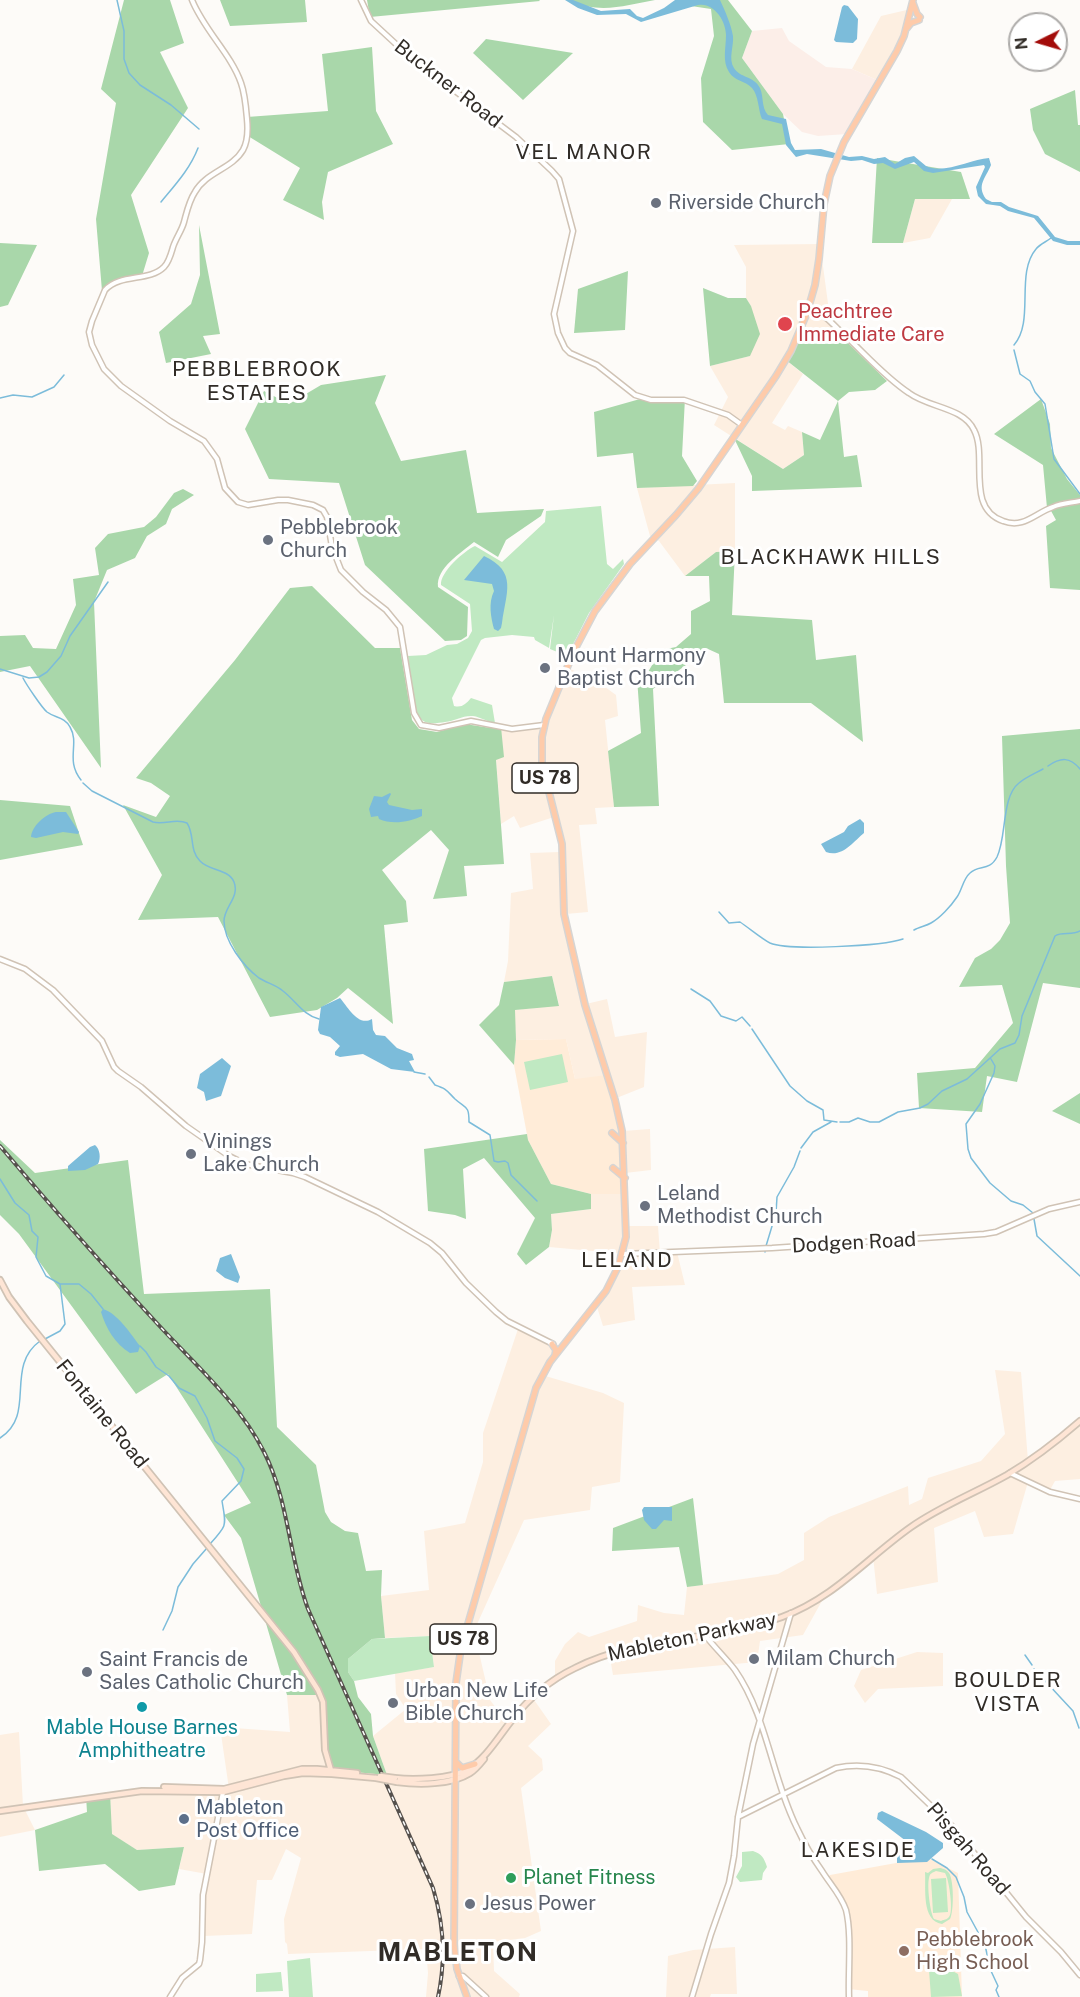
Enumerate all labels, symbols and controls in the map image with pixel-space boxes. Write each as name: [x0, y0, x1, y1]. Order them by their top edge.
north arrow: [1008, 12, 1068, 72]
street label: Buckner Road: [389, 35, 507, 133]
text: N: [1012, 36, 1032, 51]
district label: VEL MANOR: [516, 140, 652, 166]
place label: Riverside Church: [668, 191, 825, 215]
marker: Riverside Church: [649, 196, 663, 210]
place label: Peachtree Immediate Care: [798, 300, 945, 347]
marker: Peachtree Immediate Care: [776, 315, 794, 333]
district label: PEBBLEBROOK ESTATES: [172, 357, 342, 407]
place label: Pebblebrook Church: [280, 516, 398, 563]
marker: Pebblebrook Church: [261, 533, 275, 547]
district label: BLACKHAWK HILLS: [721, 545, 941, 571]
place label: Mount Harmony Baptist Church: [557, 644, 706, 691]
marker: Mount Harmony Baptist Church: [538, 661, 552, 675]
road number: US 78: [512, 763, 578, 793]
place label: Vinings Lake Church: [203, 1130, 319, 1177]
marker: Vinings Lake Church: [184, 1147, 198, 1161]
place label: Leland Methodist Church: [657, 1182, 823, 1229]
marker: Leland Methodist Church: [638, 1199, 652, 1213]
street label: Dodgen Road: [791, 1228, 917, 1258]
district label: LELAND: [581, 1248, 673, 1274]
street label: Fontaine Road: [51, 1355, 153, 1473]
street label: Mableton Parkway: [605, 1607, 779, 1667]
road number: US 78: [430, 1624, 496, 1654]
place label: Milam Church: [766, 1647, 895, 1671]
place label: Saint Francis de Sales Catholic Church: [99, 1648, 304, 1695]
marker: Milam Church: [747, 1652, 761, 1666]
marker: Saint Francis de Sales Catholic Church: [80, 1665, 94, 1679]
district label: BOULDER VISTA: [954, 1668, 1062, 1718]
place label: Urban New Life Bible Church: [405, 1679, 548, 1726]
marker: Urban New Life Bible Church: [386, 1696, 400, 1710]
marker: Mable House Barnes Amphitheatre: [135, 1700, 149, 1714]
place label: Mable House Barnes Amphitheatre: [46, 1716, 238, 1763]
place label: Mableton Post Office: [196, 1796, 299, 1843]
street label: Pisgah Road: [921, 1798, 1015, 1900]
marker: Mableton Post Office: [177, 1812, 191, 1826]
district label: LAKESIDE: [801, 1838, 915, 1864]
place label: Planet Fitness: [523, 1866, 655, 1890]
marker: Planet Fitness: [504, 1871, 518, 1885]
place label: Jesus Power: [482, 1892, 596, 1916]
marker: Jesus Power: [463, 1897, 477, 1911]
place label: Pebblebrook High School: [916, 1928, 1034, 1975]
district label: MABLETON: [377, 1937, 539, 1969]
marker: Pebblebrook High School: [897, 1944, 911, 1958]

